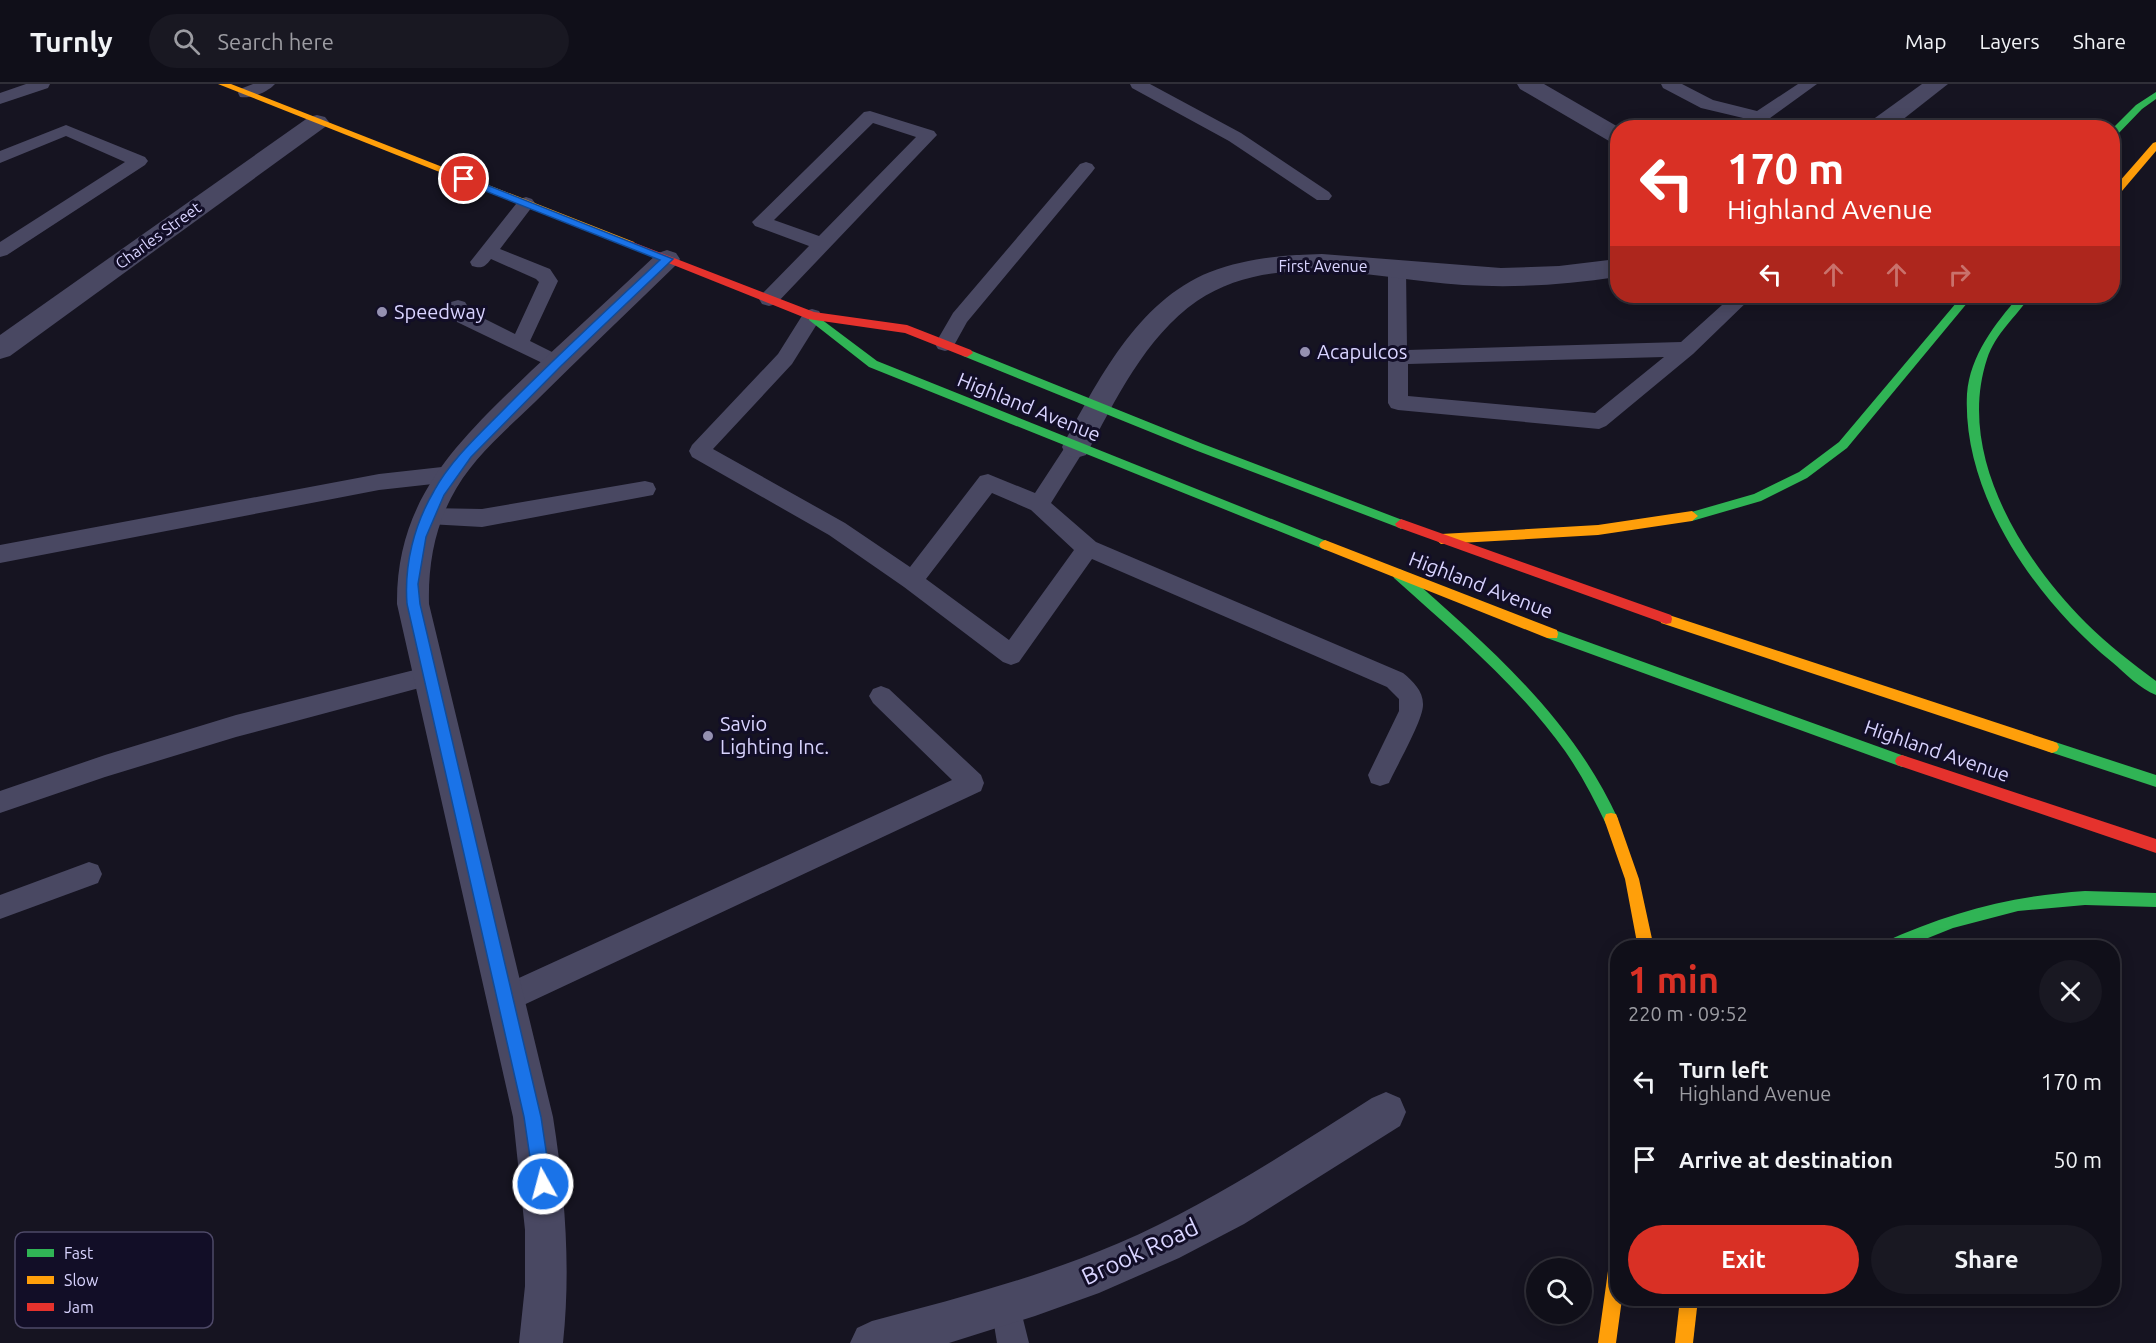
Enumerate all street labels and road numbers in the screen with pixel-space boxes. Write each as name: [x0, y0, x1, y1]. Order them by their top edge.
street label: Charles Street: [112, 197, 205, 272]
street label: First Avenue: [1278, 257, 1368, 275]
street label: Highland Avenue: [954, 367, 1104, 446]
street label: Highland Avenue: [1406, 546, 1556, 623]
street label: Highland Avenue: [1861, 715, 2013, 786]
street label: Brook Road: [1077, 1213, 1202, 1290]

